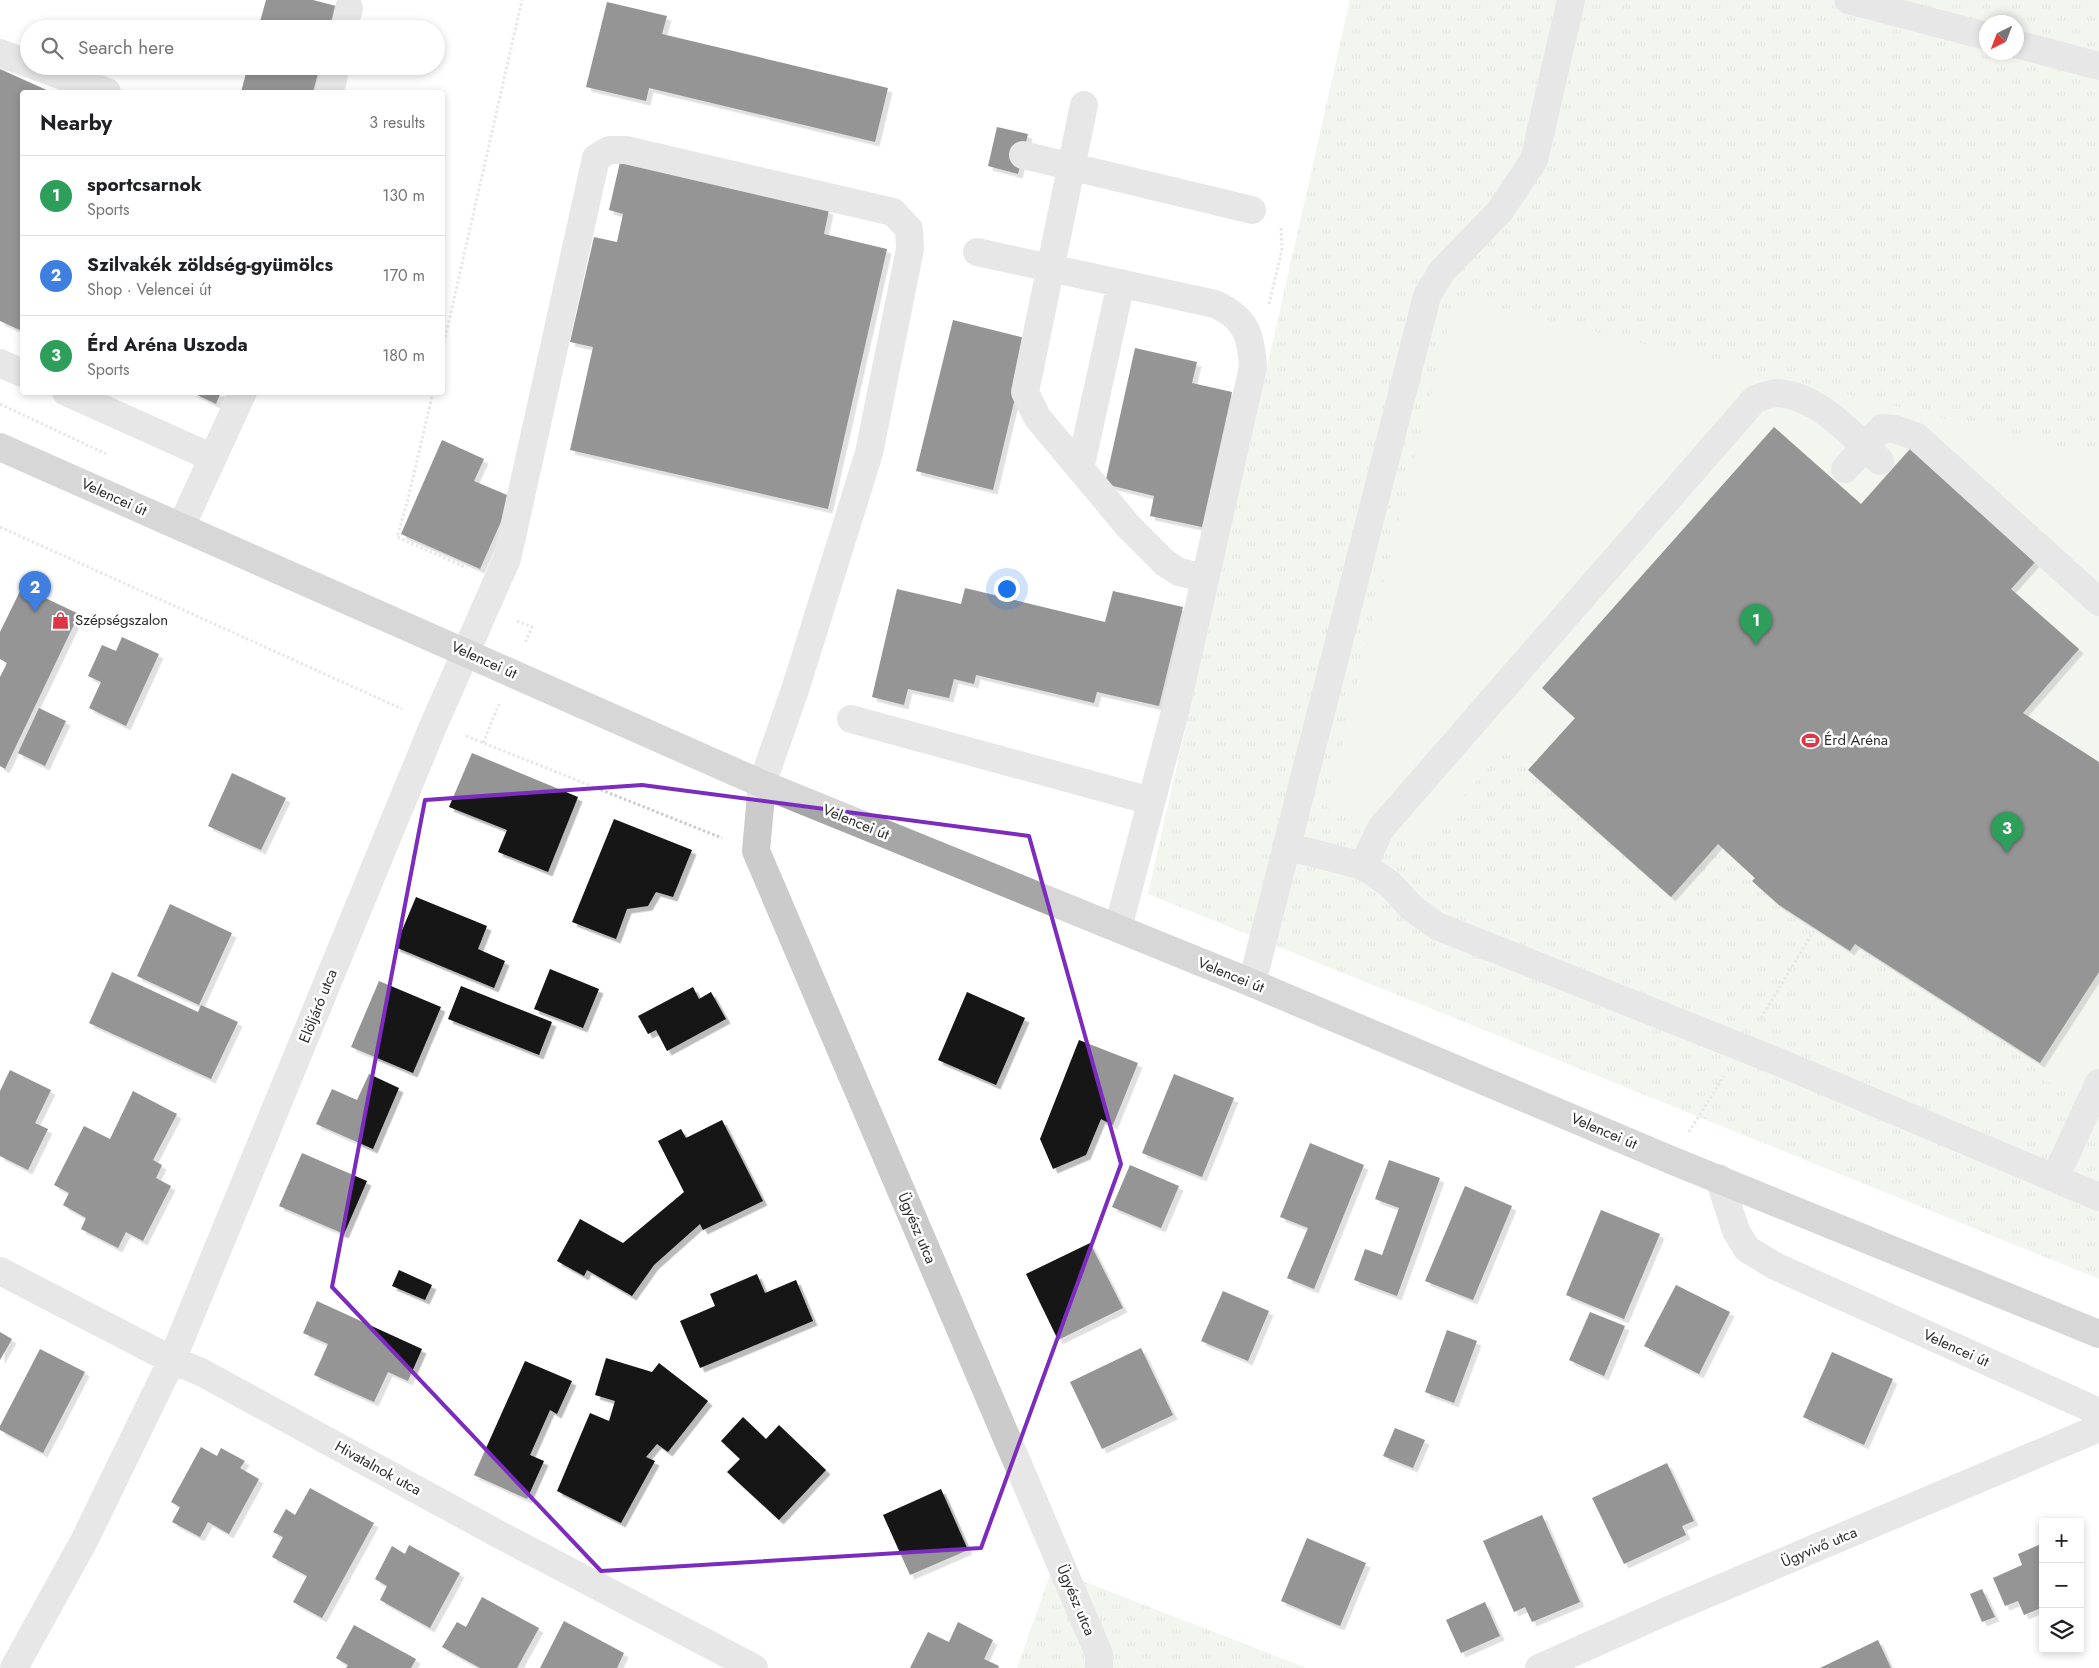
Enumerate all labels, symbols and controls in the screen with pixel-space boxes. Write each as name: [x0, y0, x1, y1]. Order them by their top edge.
north arrow: [1979, 15, 2024, 60]
search box: [20, 20, 445, 75]
icon: search: [38, 34, 66, 62]
text: Search here: [78, 34, 174, 61]
text: Nearby: [40, 108, 112, 138]
text: 3 results: [369, 111, 425, 134]
text: sportcsarnok: [87, 171, 202, 198]
text: 1: [52, 184, 60, 207]
text: 130 m: [382, 184, 425, 207]
text: Sports: [87, 198, 129, 221]
text: Szilvakék zöldség-gyümölcs: [87, 251, 333, 278]
text: 2: [51, 264, 61, 287]
text: 170 m: [383, 264, 425, 287]
text: Shop · Velencei út: [87, 278, 211, 301]
text: Érd Aréna Uszoda: [87, 331, 248, 358]
text: 3: [51, 344, 61, 367]
text: 180 m: [382, 344, 425, 367]
text: Sports: [87, 358, 129, 381]
street label: Velencei út: [77, 473, 151, 521]
pin: 2: [19, 571, 51, 612]
your location: [994, 576, 1020, 602]
pin: 1: [1740, 604, 1772, 645]
place label: Szépségszalon: [75, 609, 168, 631]
shop icon: Szépségszalon: [51, 610, 71, 630]
street label: Velencei út: [447, 636, 521, 684]
place label: Érd Aréna: [1824, 729, 1888, 751]
sports icon: Érd Aréna: [1800, 730, 1820, 750]
street label: Velencei út: [819, 799, 893, 846]
pin: 3: [1991, 812, 2023, 853]
street label: Velencei út: [1194, 952, 1268, 999]
street label: Elöljáró utca: [293, 966, 343, 1046]
street label: Velencei út: [1567, 1107, 1641, 1155]
street label: Ügyész utca: [892, 1189, 942, 1267]
street label: Velencei út: [1919, 1324, 1993, 1372]
street label: Hivatalnok utca: [331, 1435, 425, 1501]
map controls: [2039, 1518, 2084, 1653]
button: +: [2039, 1518, 2084, 1563]
street label: Ügyvivő utca: [1778, 1521, 1860, 1573]
street label: Ügyész utca: [1051, 1561, 1101, 1639]
button: −: [2039, 1563, 2084, 1608]
button: layers: [2039, 1608, 2084, 1653]

